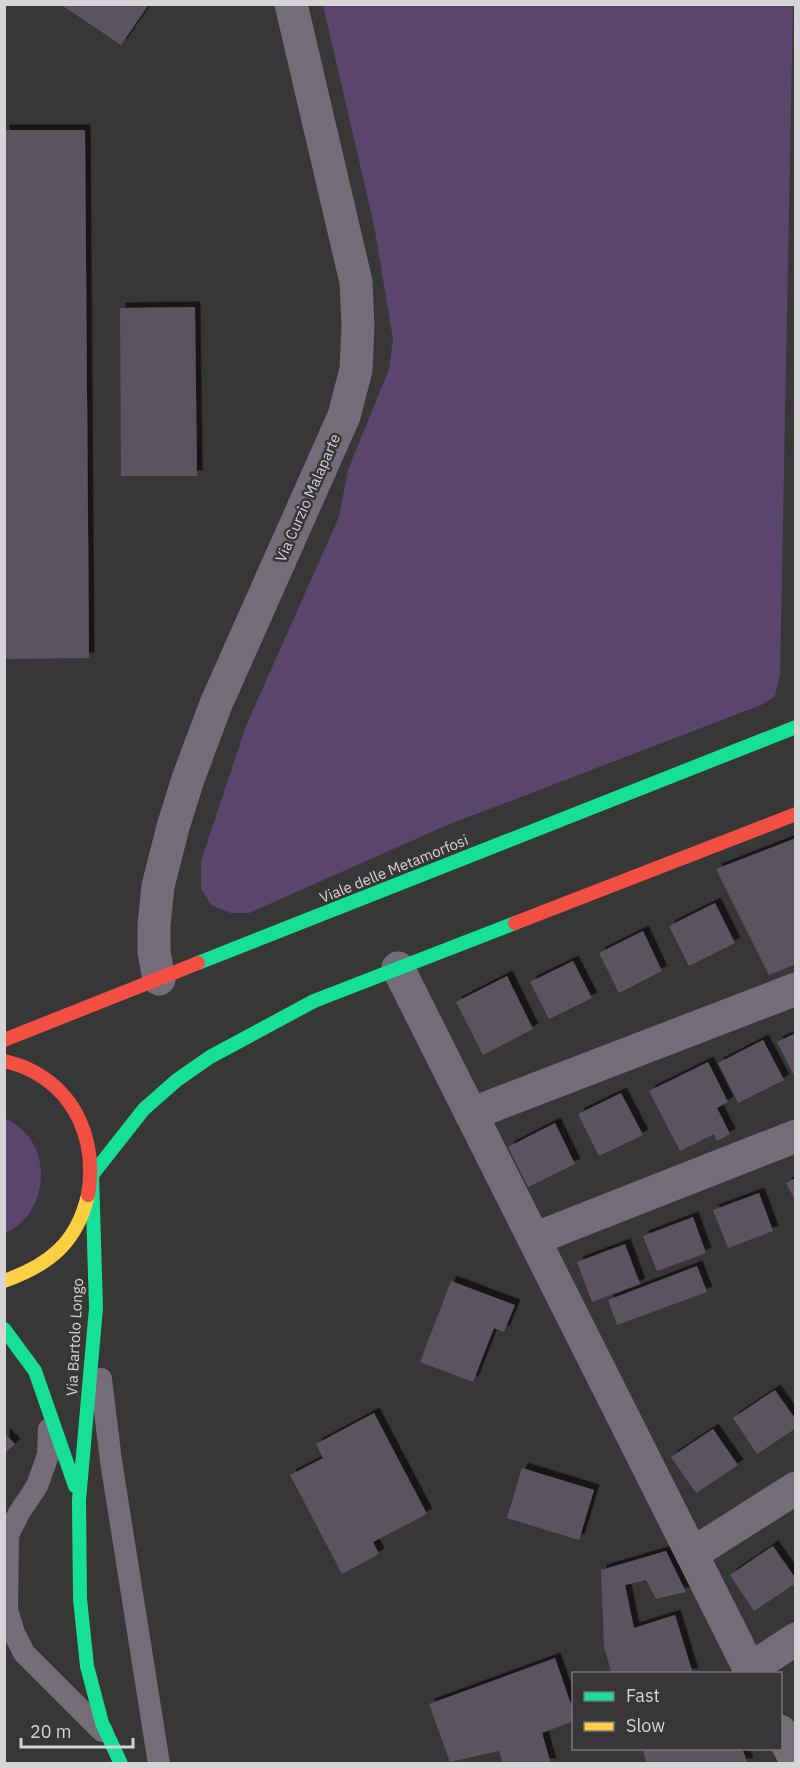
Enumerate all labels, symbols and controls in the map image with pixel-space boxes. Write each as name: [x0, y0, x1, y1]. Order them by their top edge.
street label: Via Curzio Malaparte: [271, 431, 344, 565]
street label: Viale delle Metamorfosi: [317, 830, 471, 907]
street label: Via Bartolo Longo: [62, 1278, 87, 1396]
legend: [572, 1672, 782, 1750]
text: Fast: [626, 1684, 660, 1707]
scale bar: [21, 1711, 134, 1749]
text: Slow: [626, 1714, 665, 1737]
text: 20 m: [30, 1720, 72, 1743]

